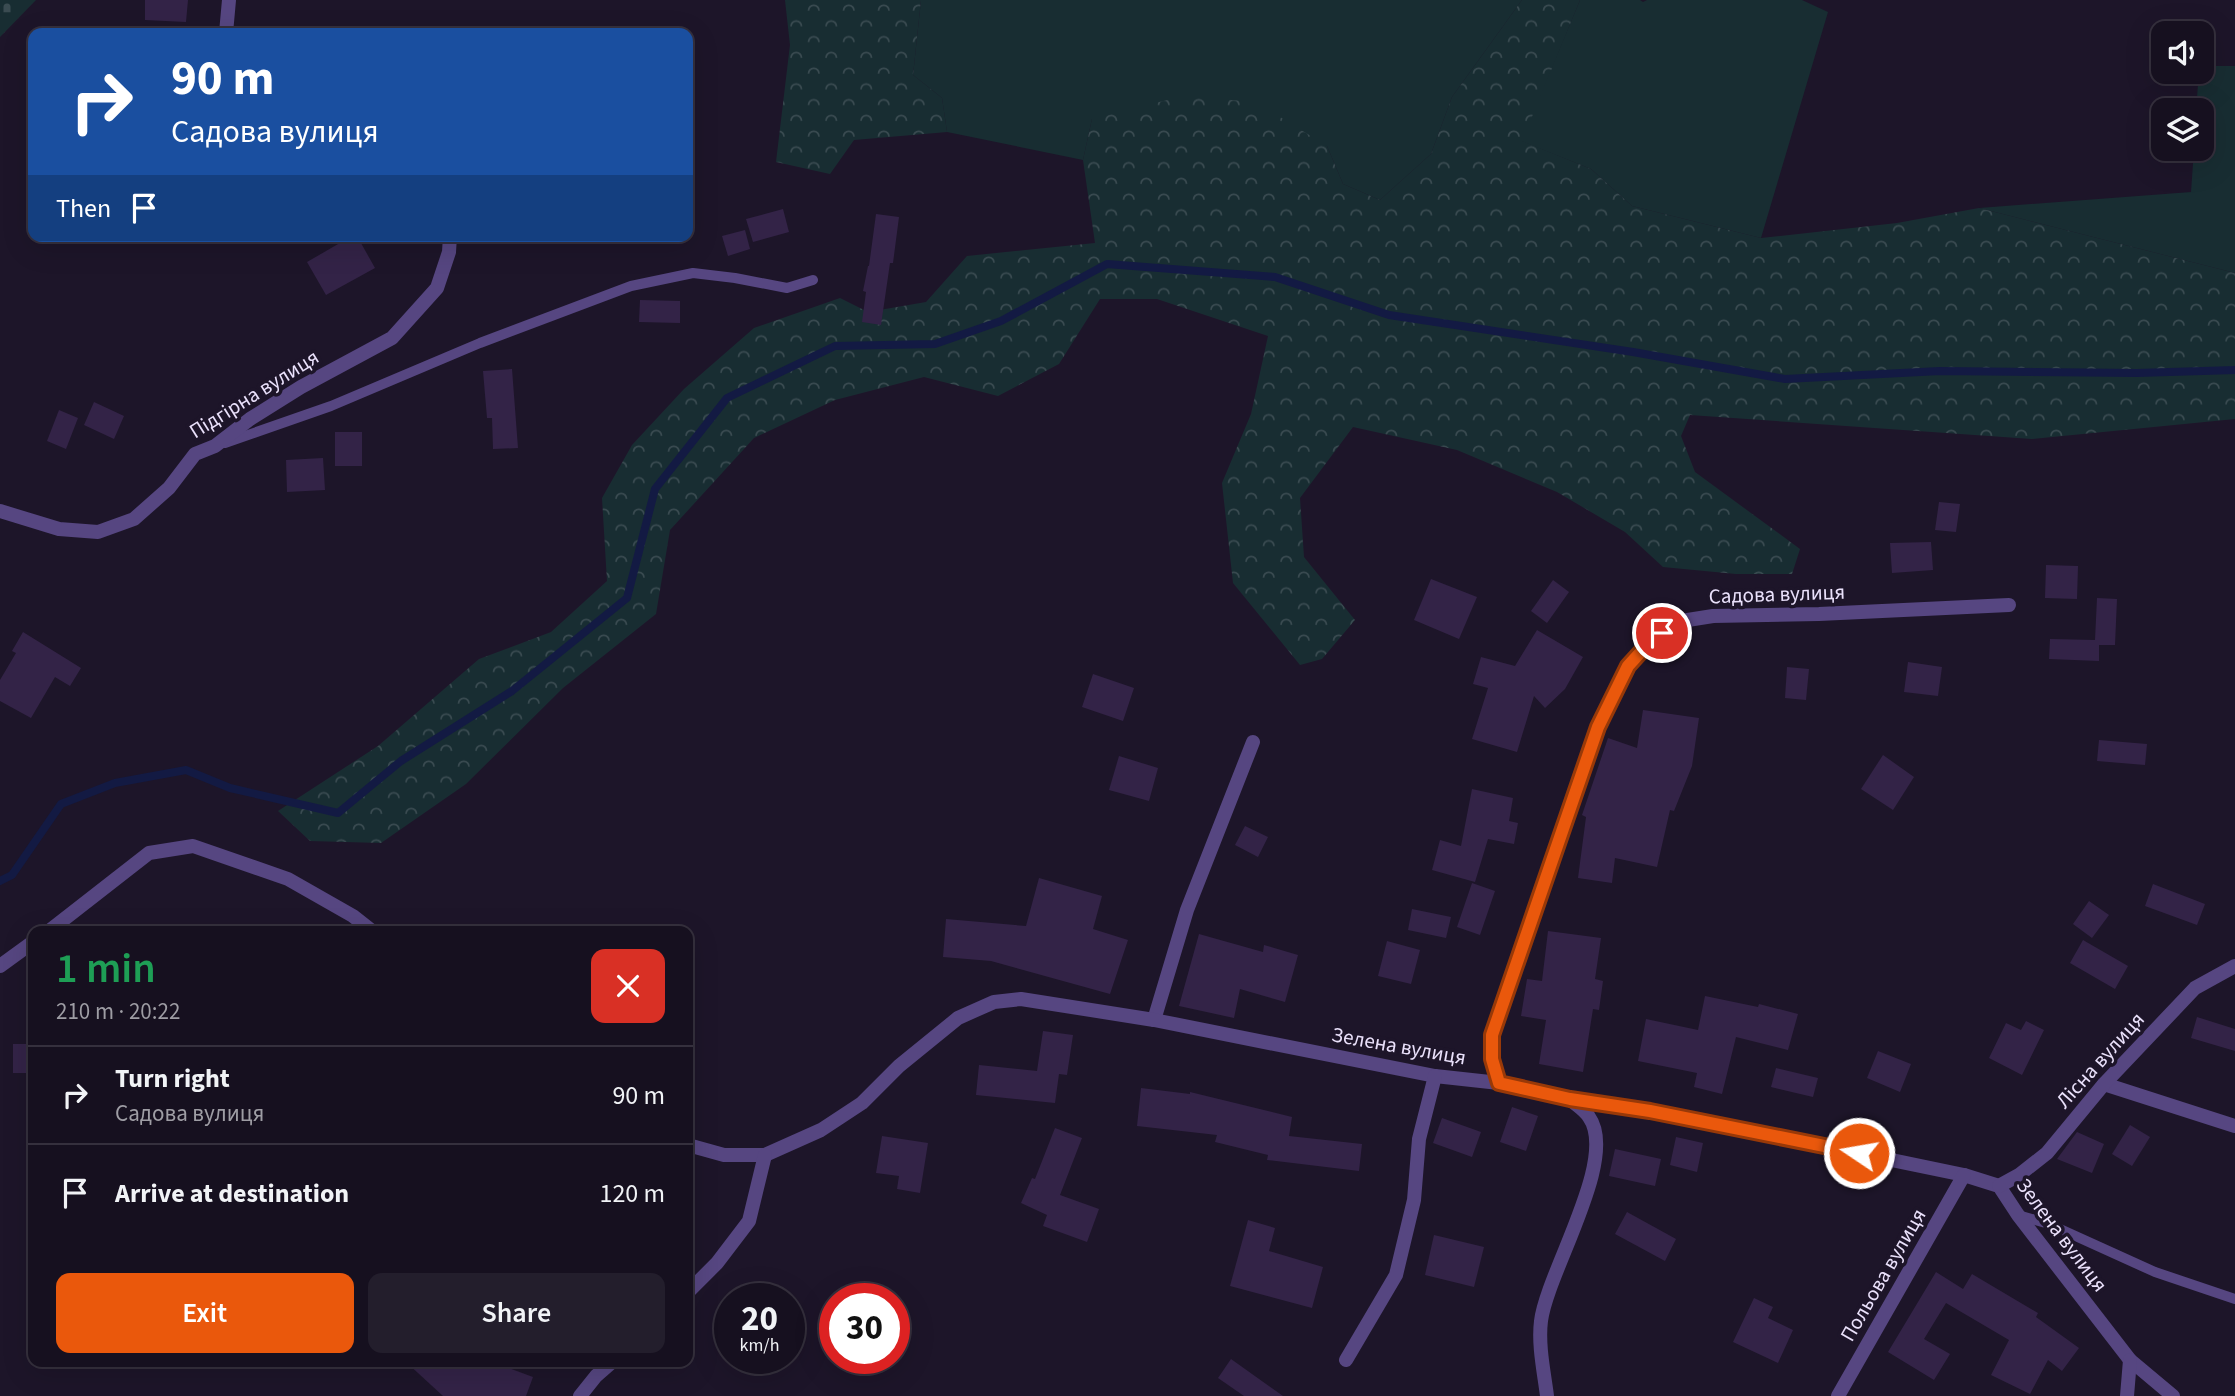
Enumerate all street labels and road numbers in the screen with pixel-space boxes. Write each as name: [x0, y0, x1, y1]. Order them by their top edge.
street label: Підгірна вулиця: [183, 342, 325, 446]
street label: Садова вулиця: [1708, 577, 1846, 611]
street label: Лісна вулиця: [2049, 1005, 2151, 1115]
street label: Зелена вулиця: [1329, 1019, 1469, 1073]
street label: Зелена вулиця: [2009, 1172, 2115, 1298]
street label: Польова вулиця: [1833, 1203, 1933, 1347]

